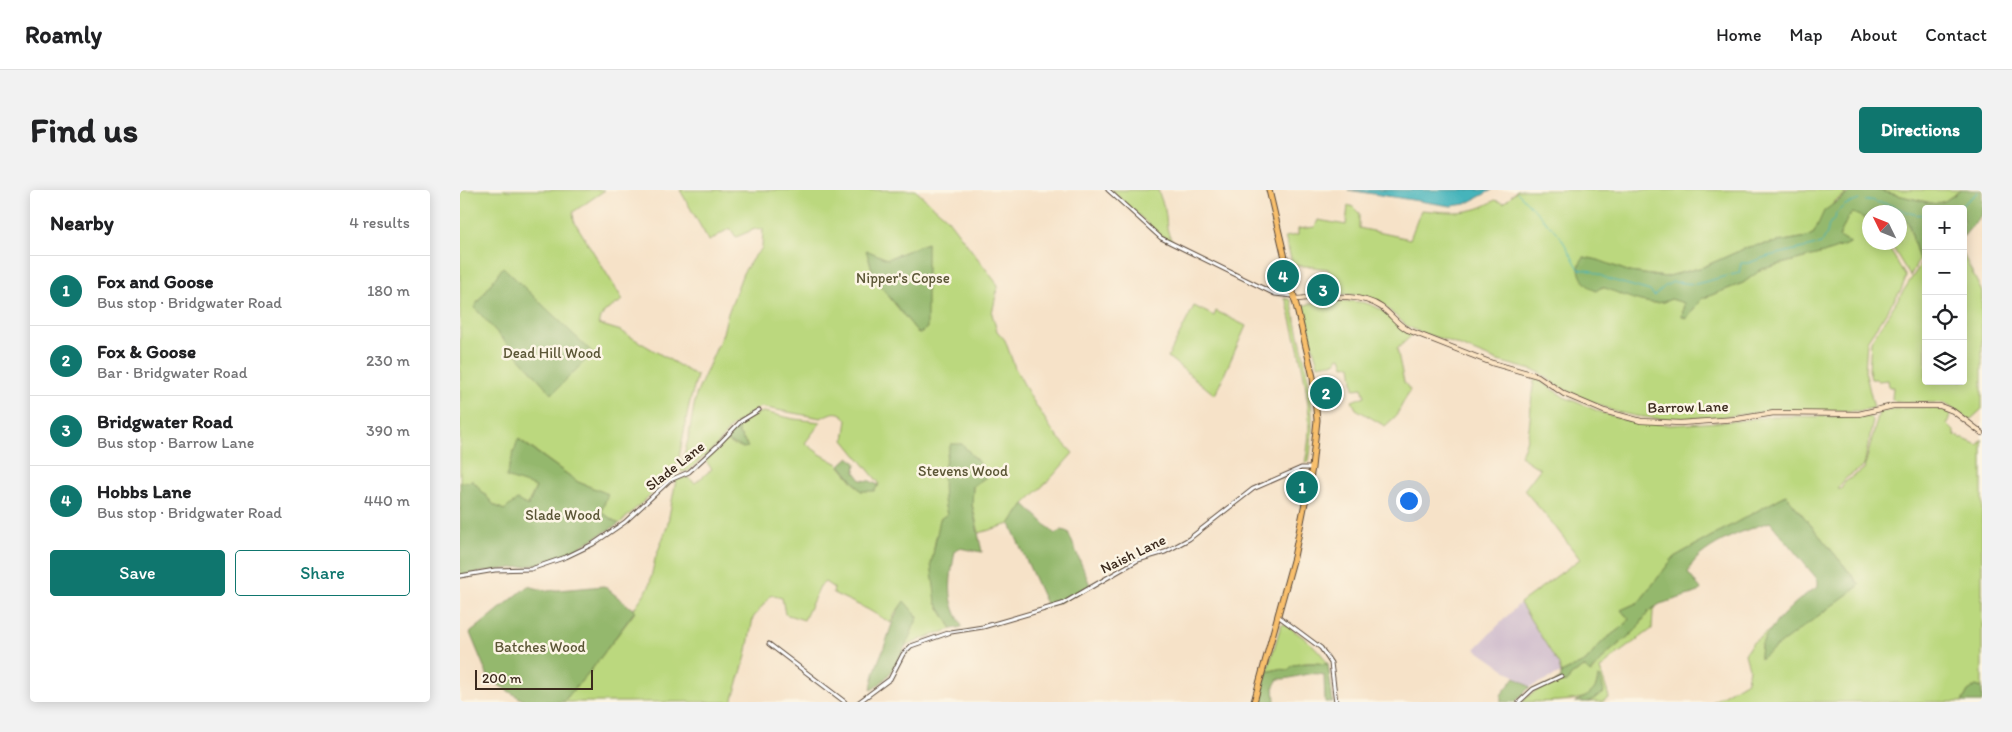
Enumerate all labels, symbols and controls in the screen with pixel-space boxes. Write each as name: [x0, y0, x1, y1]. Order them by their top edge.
text: Roamly: [25, 20, 102, 49]
text: Home: [1716, 24, 1762, 46]
text: Map: [1790, 24, 1823, 46]
text: About: [1851, 24, 1897, 46]
text: Contact: [1925, 24, 1987, 46]
button: Directions: [1859, 107, 1982, 153]
text: Find us: [30, 109, 138, 151]
north arrow: [1862, 205, 1907, 250]
map controls: [1922, 205, 1967, 385]
button: +: [1922, 205, 1967, 250]
text: Nearby: [50, 210, 114, 235]
text: 4 results: [349, 213, 410, 232]
button: −: [1922, 250, 1967, 295]
pin: 4: [1267, 257, 1299, 295]
park label: Nipper's Copse: [856, 269, 950, 287]
text: Fox and Goose: [97, 270, 214, 293]
pin: 3: [1307, 271, 1339, 309]
text: 1: [62, 281, 70, 300]
text: 180 m: [367, 281, 410, 300]
text: Bus stop · Bridgwater Road: [97, 293, 282, 312]
button: locate: [1922, 295, 1967, 340]
text: Fox & Goose: [97, 340, 196, 363]
button: layers: [1922, 340, 1967, 385]
park label: Dead Hill Wood: [503, 344, 602, 362]
text: 2: [62, 351, 70, 370]
text: 230 m: [366, 351, 410, 370]
text: Bar · Bridgwater Road: [97, 363, 248, 382]
pin: 2: [1310, 374, 1342, 412]
street label: Barrow Lane: [1647, 397, 1729, 417]
text: Bridgwater Road: [97, 410, 233, 433]
text: 3: [62, 421, 70, 440]
text: 390 m: [366, 421, 410, 440]
text: Bus stop · Barrow Lane: [97, 433, 254, 452]
street label: Slade Lane: [642, 437, 708, 495]
park label: Stevens Wood: [918, 462, 1008, 480]
pin: 1: [1286, 468, 1318, 506]
text: Hobbs Lane: [97, 480, 191, 503]
your location: [1396, 488, 1422, 514]
text: 4: [61, 491, 71, 510]
text: 440 m: [364, 491, 410, 510]
text: Bus stop · Bridgwater Road: [97, 503, 282, 522]
park label: Slade Wood: [525, 506, 601, 524]
street label: Naish Lane: [1097, 530, 1169, 578]
button: Save: [50, 550, 225, 596]
button: Share: [235, 550, 410, 596]
park label: Batches Wood: [494, 638, 586, 656]
scale bar: [475, 667, 592, 690]
text: 200 m: [482, 670, 522, 687]

